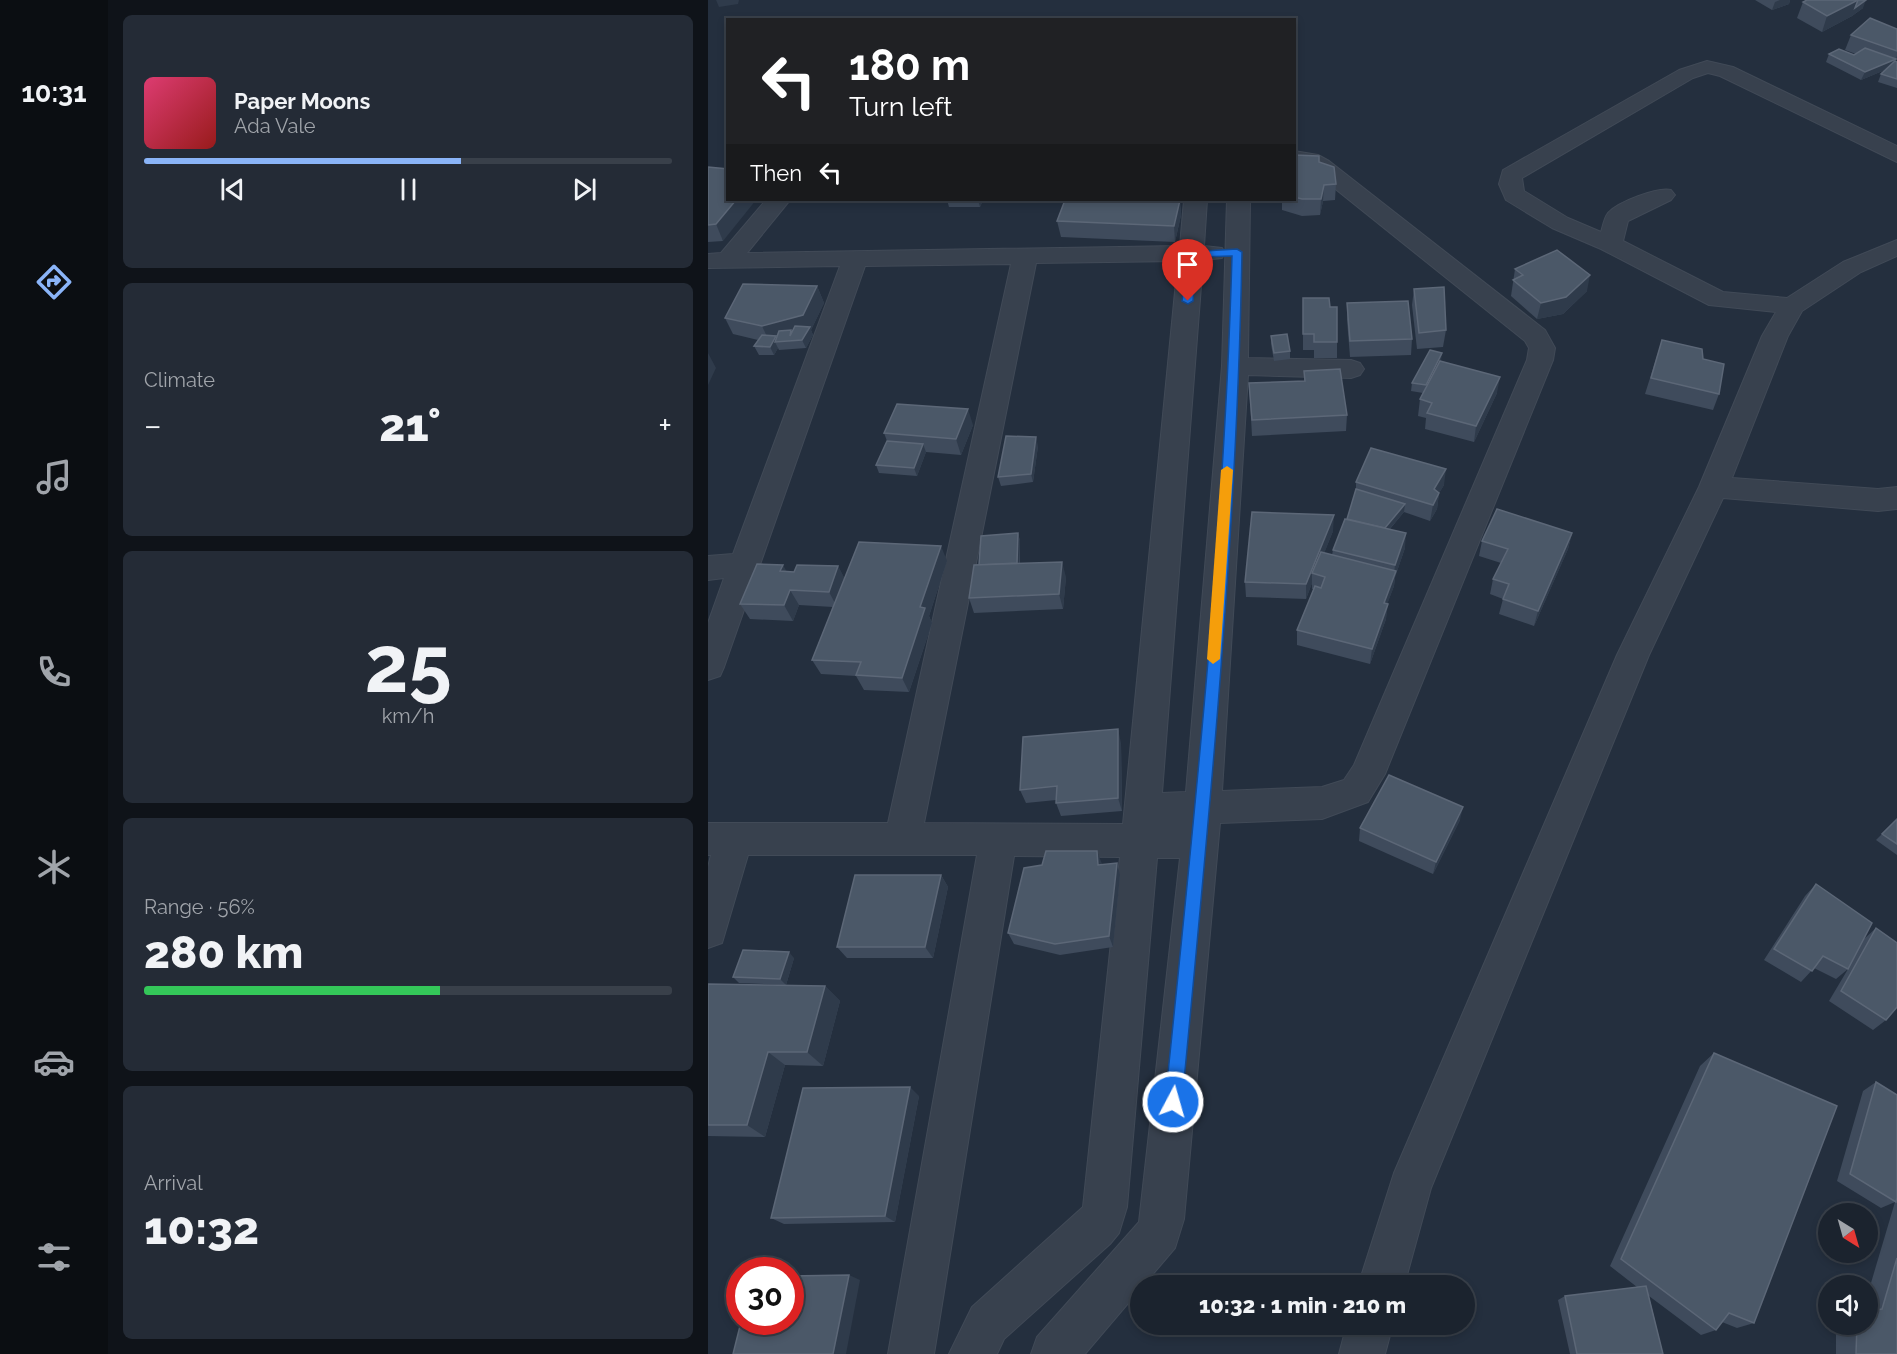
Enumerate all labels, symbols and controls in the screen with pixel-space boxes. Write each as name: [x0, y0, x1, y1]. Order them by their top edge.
text: 180 m: [849, 41, 970, 90]
icon: left: [750, 42, 828, 120]
text: 10:31: [22, 77, 87, 108]
text: Paper Moons: [234, 88, 370, 114]
text: Turn left: [849, 91, 952, 122]
text: Ada Vale: [234, 114, 316, 138]
icon: left: [814, 156, 847, 189]
text: Then: [750, 160, 802, 186]
icon: previous: [216, 173, 249, 206]
icon: pause: [392, 173, 425, 206]
icon: next: [568, 173, 601, 206]
pin: [1162, 239, 1213, 301]
icon: arrive: [1171, 248, 1204, 281]
icon: directions: [33, 261, 75, 303]
text: Climate: [144, 368, 215, 392]
text: 21°: [379, 399, 441, 452]
text: −: [144, 406, 162, 445]
text: +: [658, 406, 672, 445]
icon: music: [33, 456, 75, 498]
text: 25: [364, 619, 452, 710]
icon: phone: [33, 651, 75, 693]
text: km/h: [382, 704, 434, 728]
icon: climate: [33, 846, 75, 888]
text: Range · 56%: [144, 895, 255, 919]
text: 280 km: [144, 926, 303, 979]
icon: car: [33, 1041, 75, 1083]
position arrow: [1141, 1070, 1205, 1134]
text: Arrival: [144, 1171, 203, 1195]
text: 10:32: [144, 1202, 259, 1255]
north arrow: [1818, 1203, 1878, 1263]
map controls: [1818, 1203, 1878, 1335]
icon: filters: [33, 1236, 75, 1278]
speed limit sign: 30: [726, 1257, 804, 1335]
button: sound: [1818, 1275, 1878, 1335]
text: 10:32 · 1 min · 210 m: [1199, 1292, 1406, 1318]

